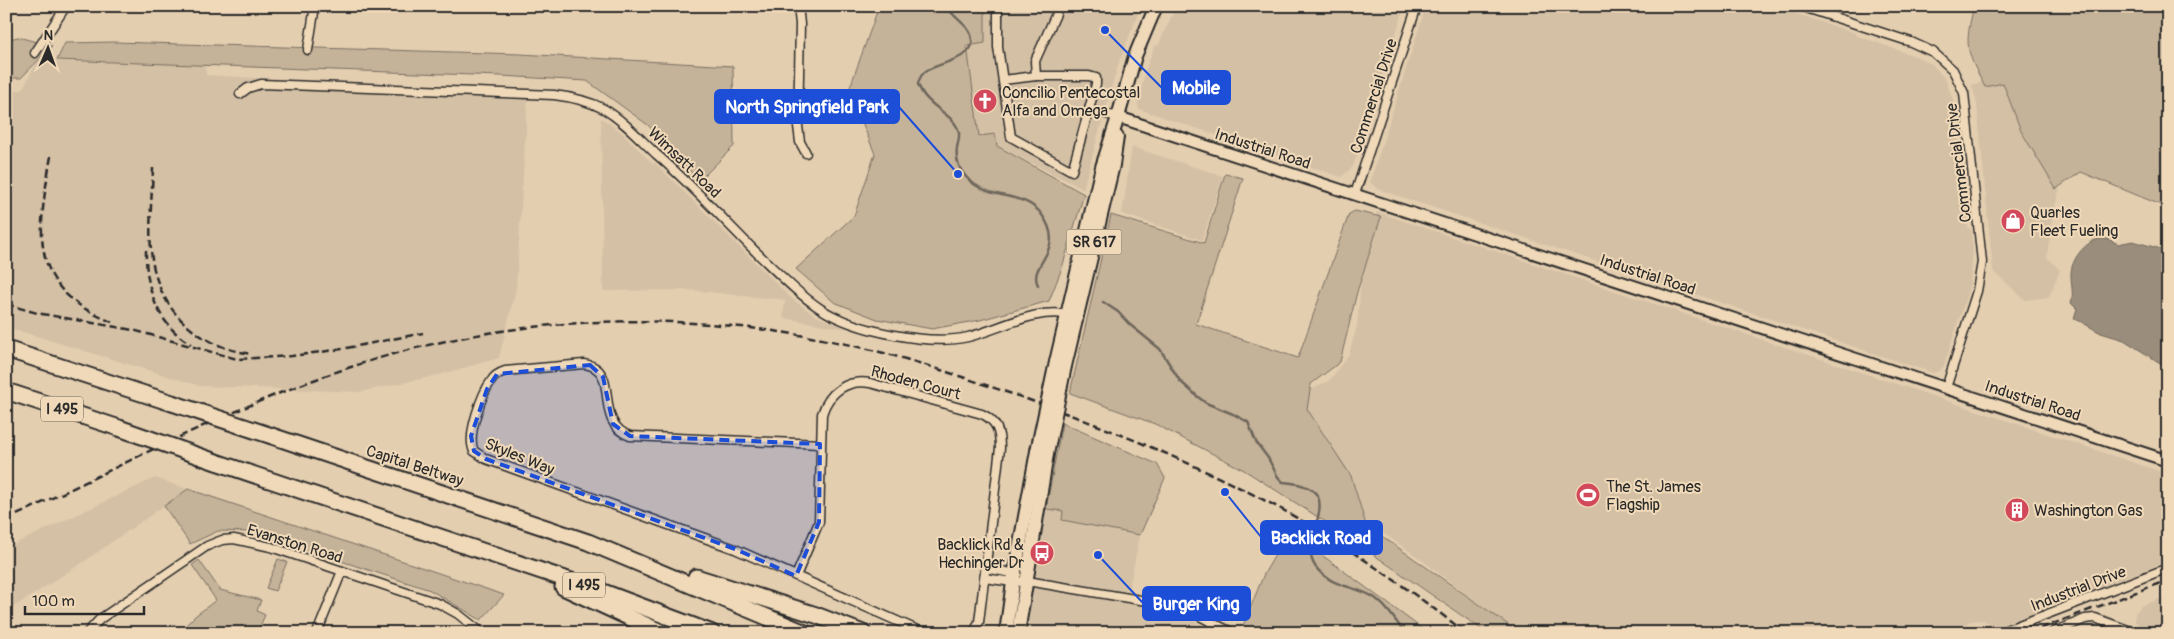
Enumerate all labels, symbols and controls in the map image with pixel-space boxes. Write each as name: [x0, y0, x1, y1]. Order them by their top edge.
north arrow: [22, 22, 72, 72]
text: N: [43, 27, 53, 44]
street label: Commercial Drive: [1346, 36, 1402, 156]
callout: Mobile: [1162, 71, 1230, 104]
text: Mobile: [1172, 77, 1221, 100]
place label: Concilio Pentecostal Alfa and Omega: [1002, 83, 1140, 121]
church icon: Concilio Pentecostal Alfa and Omega: [972, 88, 998, 114]
callout: North Springfield Park: [715, 90, 899, 123]
text: North Springfield Park: [725, 96, 889, 119]
street label: Commercial Drive: [1942, 102, 1976, 224]
street label: Wimsatt Road: [644, 123, 725, 202]
street label: Industrial Road: [1212, 124, 1313, 174]
place label: Quarles Fleet Fueling: [2030, 203, 2118, 241]
shop icon: Quarles Fleet Fueling: [2000, 208, 2026, 234]
road number: SR 617: [1066, 230, 1122, 254]
street label: Industrial Road: [1597, 250, 1698, 300]
street label: Rhoden Court: [869, 361, 963, 405]
street label: Industrial Road: [1982, 376, 2083, 426]
road number: I 495: [41, 396, 83, 422]
street label: Skyles Way: [482, 434, 557, 480]
street label: Capital Beltway: [363, 441, 466, 491]
place label: The St. James Flagship: [1606, 477, 1701, 515]
sports icon: The St. James Flagship: [1575, 482, 1601, 508]
building icon: Washington Gas: [2004, 497, 2030, 523]
place label: Washington Gas: [2034, 501, 2142, 521]
street label: Evanston Road: [244, 520, 345, 568]
callout: Backlick Road: [1261, 521, 1382, 554]
text: Backlick Road: [1271, 527, 1371, 550]
place label: Backlick Rd & Hechinger Dr: [937, 535, 1024, 573]
bus stop icon: Backlick Rd & Hechinger Dr: [1029, 540, 1055, 566]
street label: Industrial Drive: [2028, 562, 2129, 616]
road number: I 495: [563, 572, 605, 598]
scale bar: [25, 584, 144, 616]
callout: Burger King: [1143, 587, 1250, 620]
text: 100 m: [32, 592, 75, 611]
text: Burger King: [1152, 593, 1240, 616]

